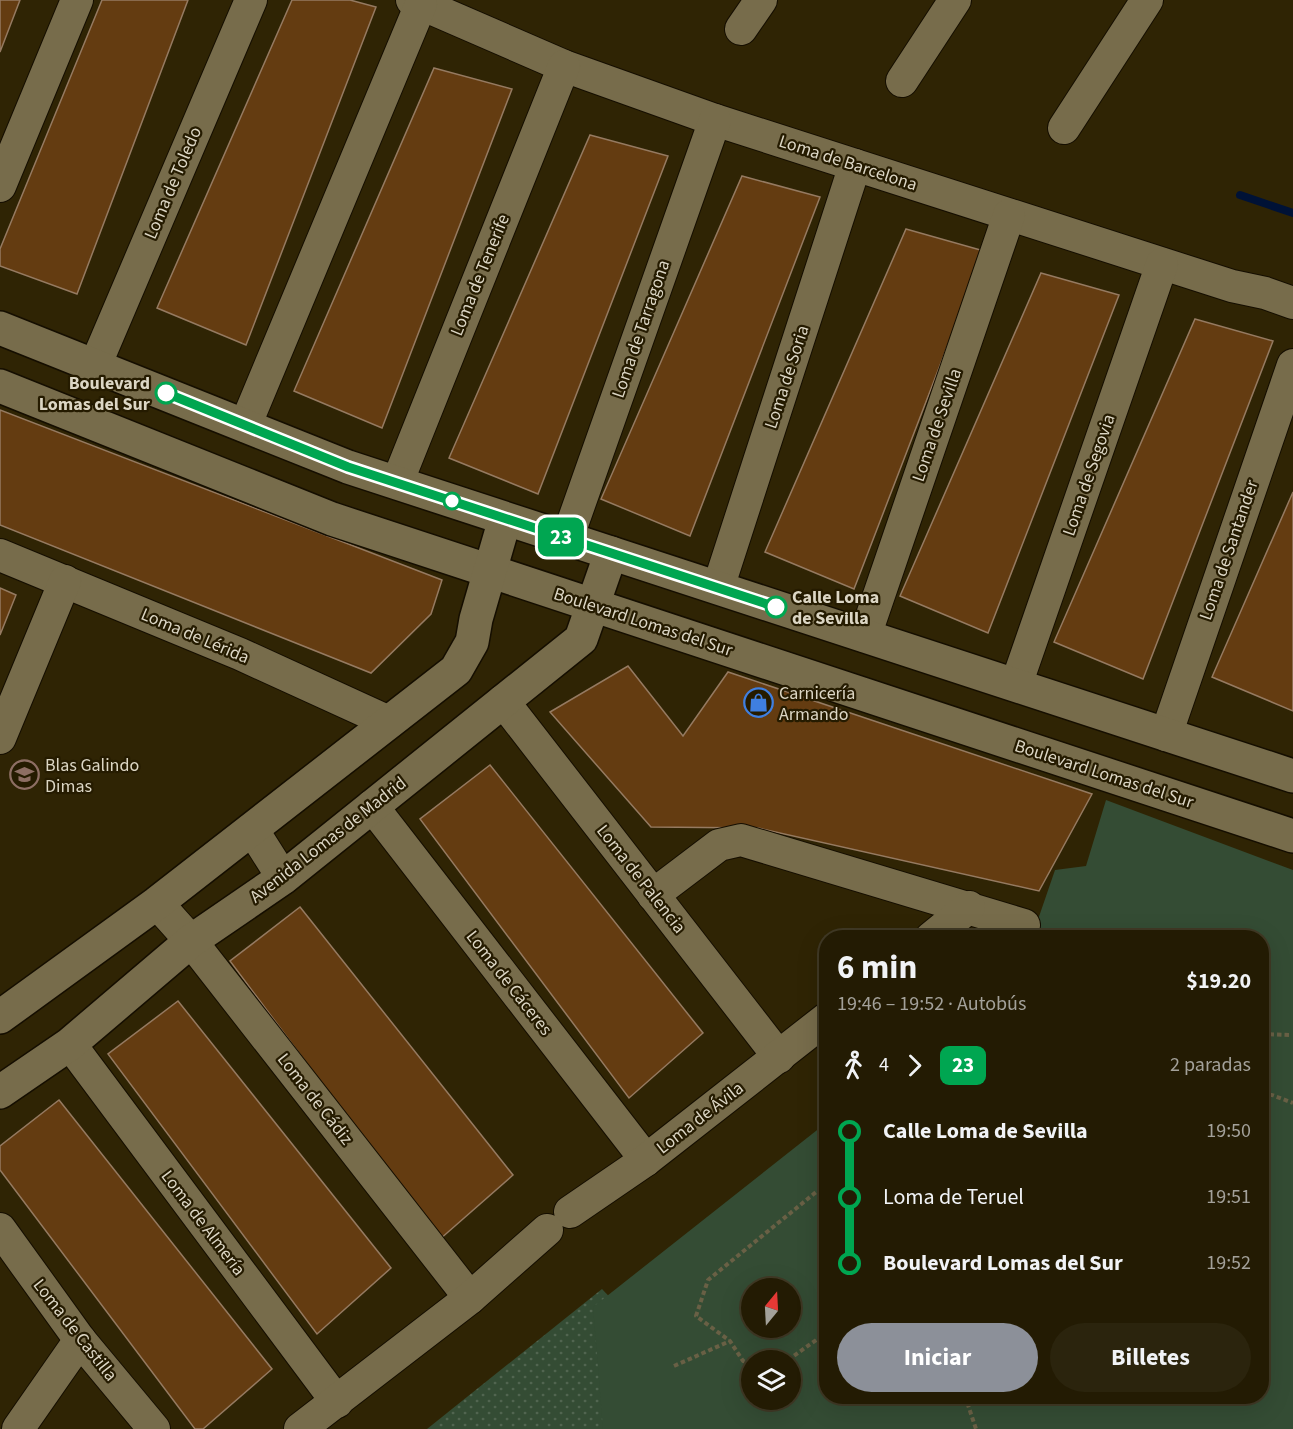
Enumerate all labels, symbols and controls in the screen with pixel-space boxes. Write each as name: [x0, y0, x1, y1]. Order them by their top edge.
street label: Loma de Toledo: [138, 123, 208, 243]
street label: Loma de Barcelona: [776, 129, 920, 197]
street label: Loma de Tenerife: [444, 210, 516, 340]
street label: Loma de Tarragona: [606, 257, 676, 401]
street label: Loma de Soria: [758, 322, 816, 432]
street label: Loma de Sevilla: [906, 365, 968, 485]
place label: Boulevard Lomas del Sur: [39, 371, 151, 417]
marker: Boulevard Lomas del Sur: [155, 382, 177, 404]
street label: Loma de Segovia: [1056, 411, 1122, 539]
street label: Loma de Santander: [1193, 476, 1265, 623]
unlabelled marker: [443, 492, 461, 510]
line badge: 23: [534, 518, 588, 556]
text: 23: [550, 522, 572, 552]
street label: Boulevard Lomas del Sur: [550, 581, 736, 663]
place label: Calle Loma de Sevilla: [792, 585, 879, 631]
marker: Calle Loma de Sevilla: [765, 596, 787, 618]
street label: Loma de Lérida: [137, 602, 253, 670]
place label: Carnicería Armando: [779, 681, 855, 727]
shop icon: Carnicería Armando: [742, 687, 774, 719]
street label: Boulevard Lomas del Sur: [1011, 733, 1197, 815]
place label: Blas Galindo Dimas: [45, 753, 139, 799]
school or university icon: Blas Galindo Dimas: [8, 759, 40, 791]
street label: Avenida Lomas de Madrid: [244, 771, 412, 909]
street label: Loma de Palencia: [591, 819, 691, 939]
street label: Loma de Cáceres: [460, 925, 558, 1041]
text: 6 min: [837, 944, 917, 991]
text: $19.20: [1186, 965, 1251, 997]
text: 19:46 – 19:52 · Autobús: [837, 990, 1026, 1018]
street label: Loma de Cádiz: [271, 1048, 359, 1150]
icon: walk: [837, 1049, 870, 1082]
icon: forward: [898, 1049, 931, 1082]
text: 23: [952, 1050, 974, 1080]
text: 4: [879, 1051, 889, 1079]
text: 2 paradas: [1170, 1051, 1251, 1079]
street label: Loma de Ávila: [651, 1076, 749, 1160]
text: Calle Loma de Sevilla: [883, 1115, 1088, 1147]
text: 19:50: [1206, 1117, 1251, 1145]
street label: Loma de Almería: [155, 1165, 251, 1281]
text: Loma de Teruel: [883, 1181, 1024, 1213]
text: 19:51: [1206, 1183, 1251, 1211]
text: Boulevard Lomas del Sur: [883, 1247, 1123, 1279]
text: 19:52: [1206, 1249, 1251, 1277]
street label: Loma de Castilla: [27, 1274, 123, 1386]
north arrow: [741, 1278, 801, 1338]
map controls: [741, 1278, 801, 1410]
button: Iniciar: [837, 1323, 1038, 1392]
button: Billetes: [1050, 1323, 1251, 1392]
button: layers: [741, 1350, 801, 1410]

